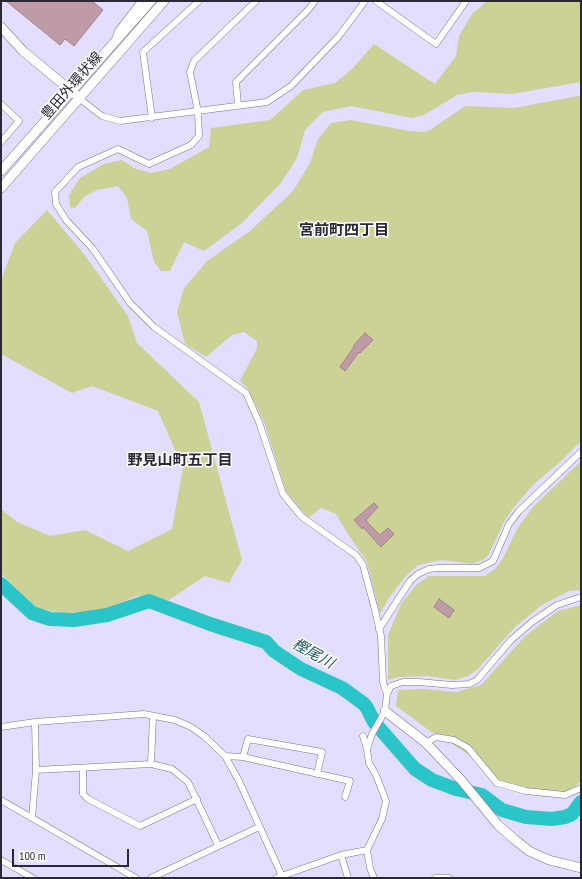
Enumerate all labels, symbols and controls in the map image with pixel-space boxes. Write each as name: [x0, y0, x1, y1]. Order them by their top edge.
street label: 豊田外環状線: [38, 49, 106, 123]
district label: 宮前町四丁目: [299, 222, 389, 240]
district label: 野見山町五丁目: [128, 452, 232, 470]
water label: 樫尾川: [289, 635, 337, 673]
scale bar: [14, 841, 131, 867]
text: 100 m: [19, 848, 46, 863]

